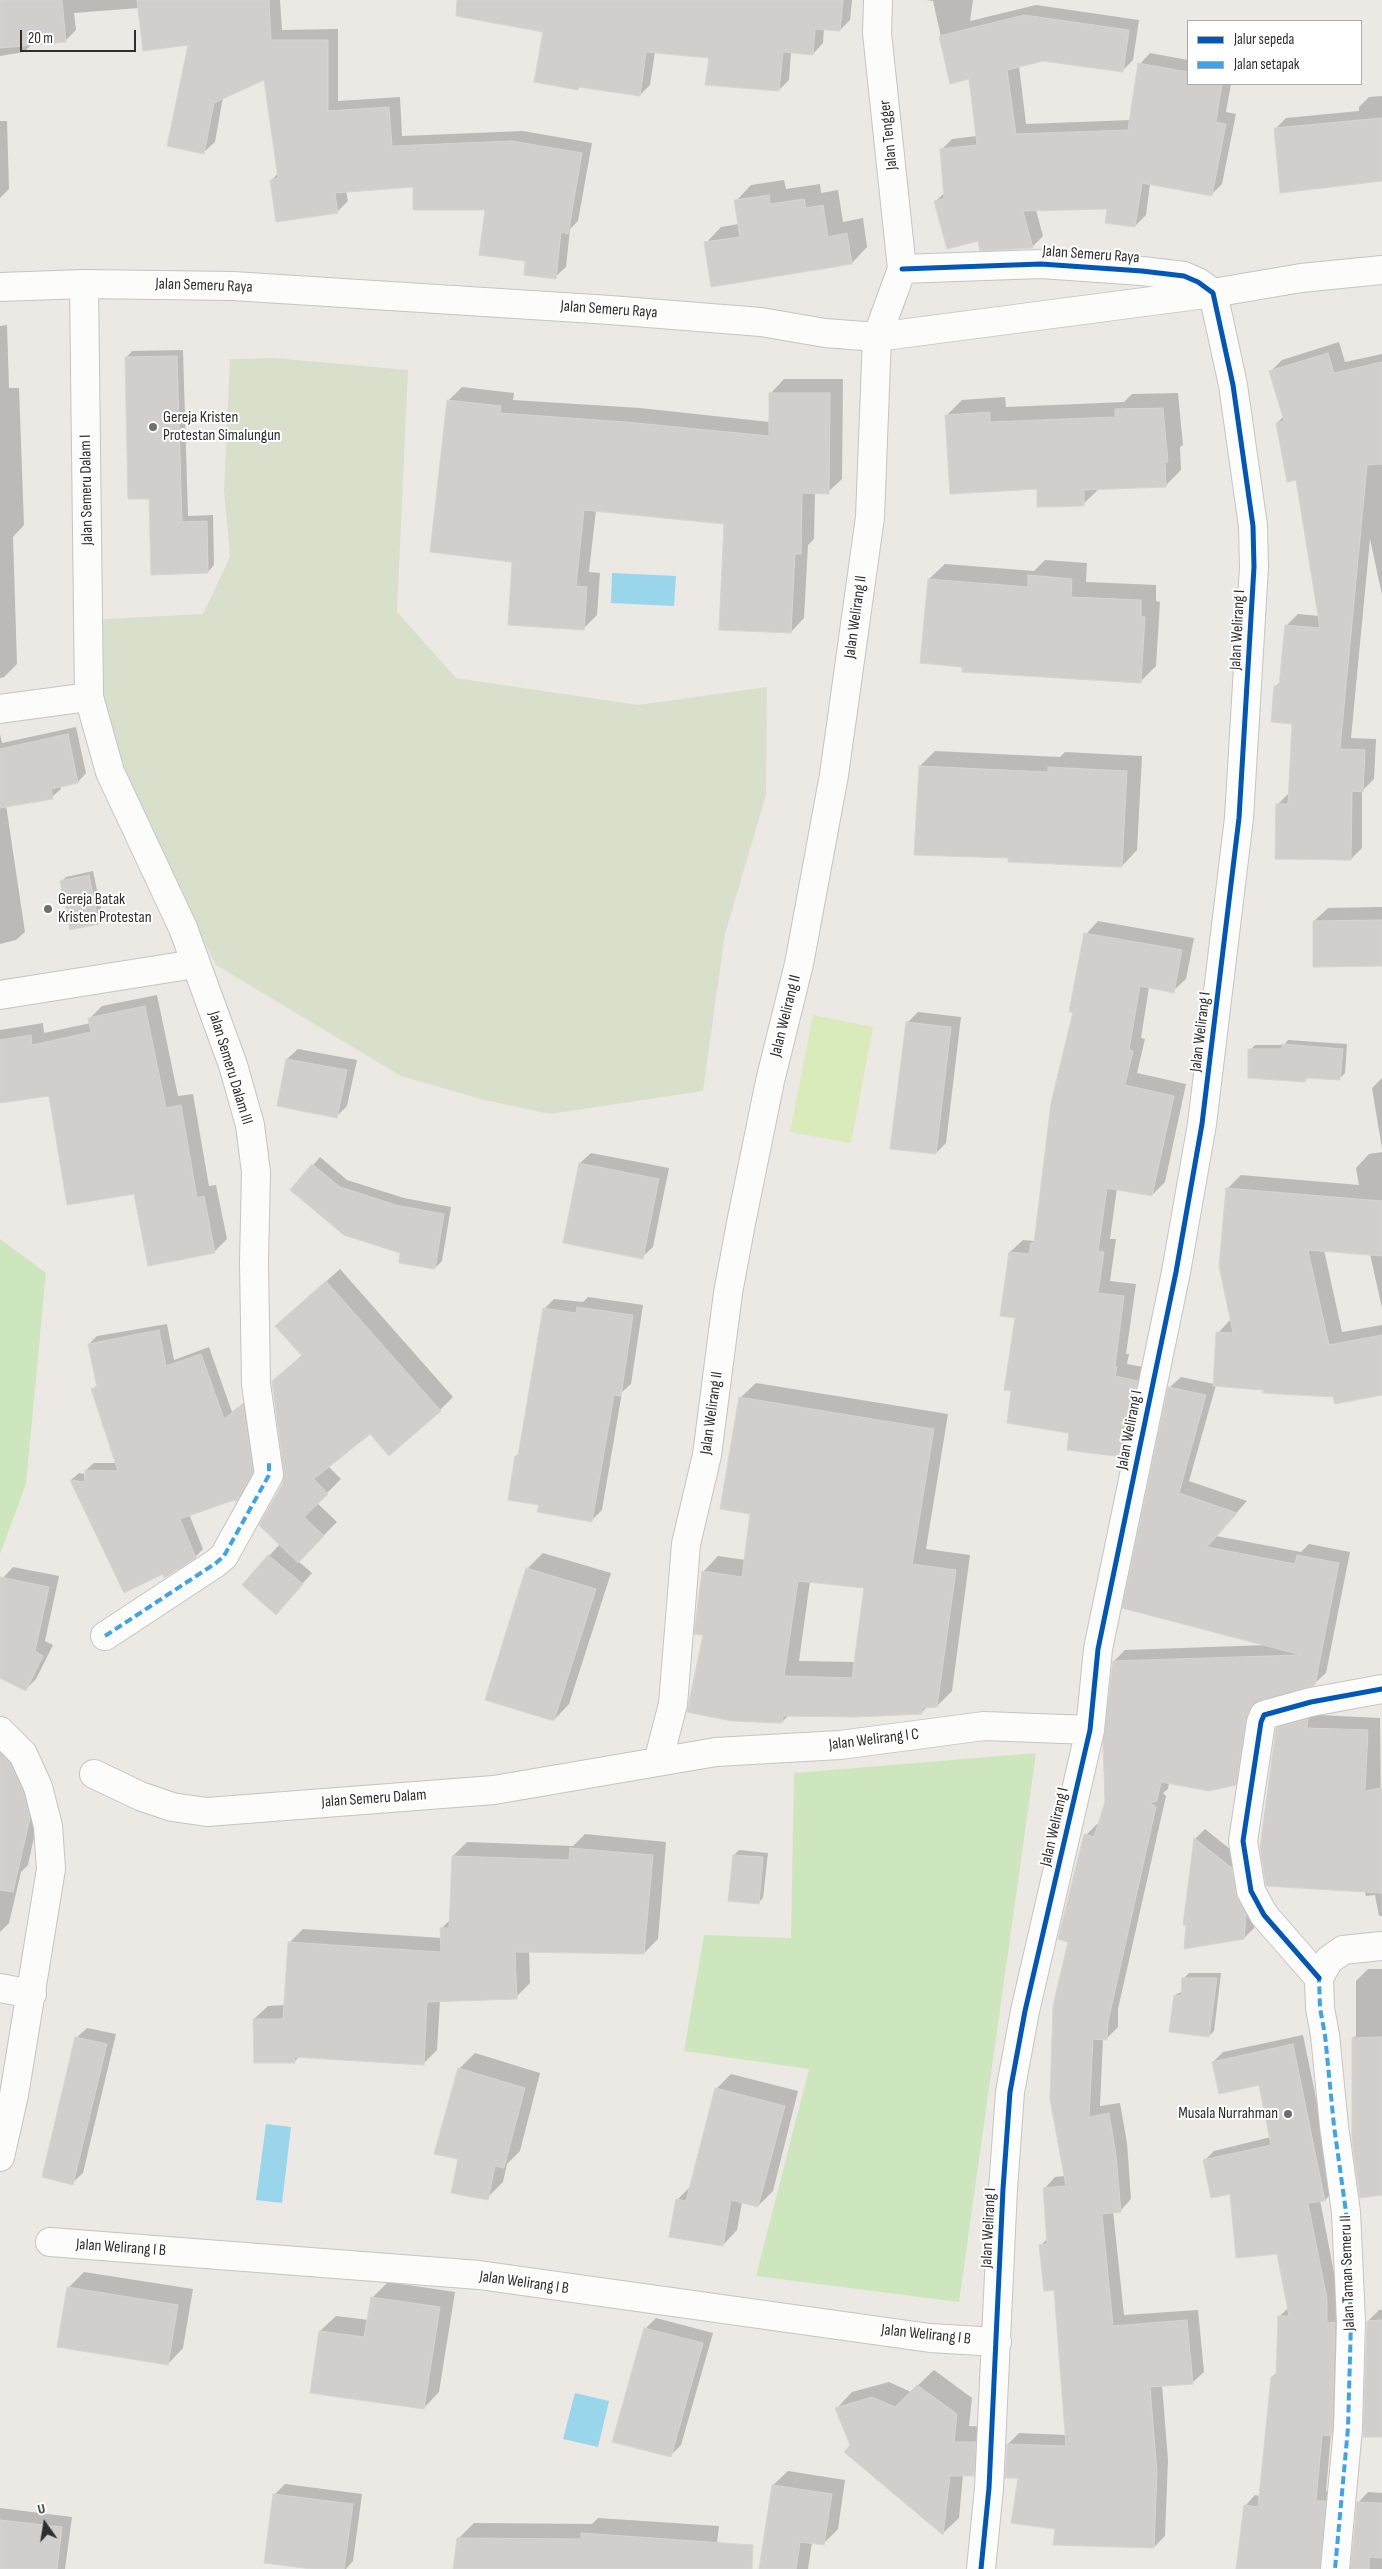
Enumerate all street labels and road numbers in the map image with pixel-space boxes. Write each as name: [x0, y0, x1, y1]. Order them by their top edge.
street label: Jalan Tengger: [876, 99, 902, 171]
street label: Jalan Semeru Raya: [1042, 242, 1140, 268]
street label: Jalan Semeru Raya: [155, 275, 253, 297]
street label: Jalan Semeru Raya: [560, 297, 658, 323]
street label: Jalan Semeru Dalam I: [76, 434, 98, 546]
street label: Jalan Welirang II: [841, 574, 871, 660]
street label: Jalan Welirang I: [1226, 589, 1250, 671]
street label: Jalan Welirang II: [767, 973, 805, 1059]
street label: Jalan Welirang I: [1187, 991, 1215, 1073]
street label: Jalan Semeru Dalam III: [204, 1009, 256, 1127]
street label: Jalan Welirang II: [697, 1370, 727, 1456]
street label: Jalan Welirang I: [1113, 1389, 1147, 1471]
street label: Jalan Welirang I C: [828, 1725, 920, 1755]
street label: Jalan Semeru Dalam: [321, 1786, 427, 1812]
street label: Jalan Welirang I: [1037, 1786, 1073, 1868]
street label: Jalan Welirang I: [977, 2187, 1001, 2269]
street label: Jalan Taman Semeru II: [1336, 2215, 1360, 2331]
street label: Jalan Welirang I B: [75, 2235, 167, 2261]
street label: Jalan Welirang I B: [478, 2267, 570, 2299]
street label: Jalan Welirang I B: [880, 2321, 972, 2349]

